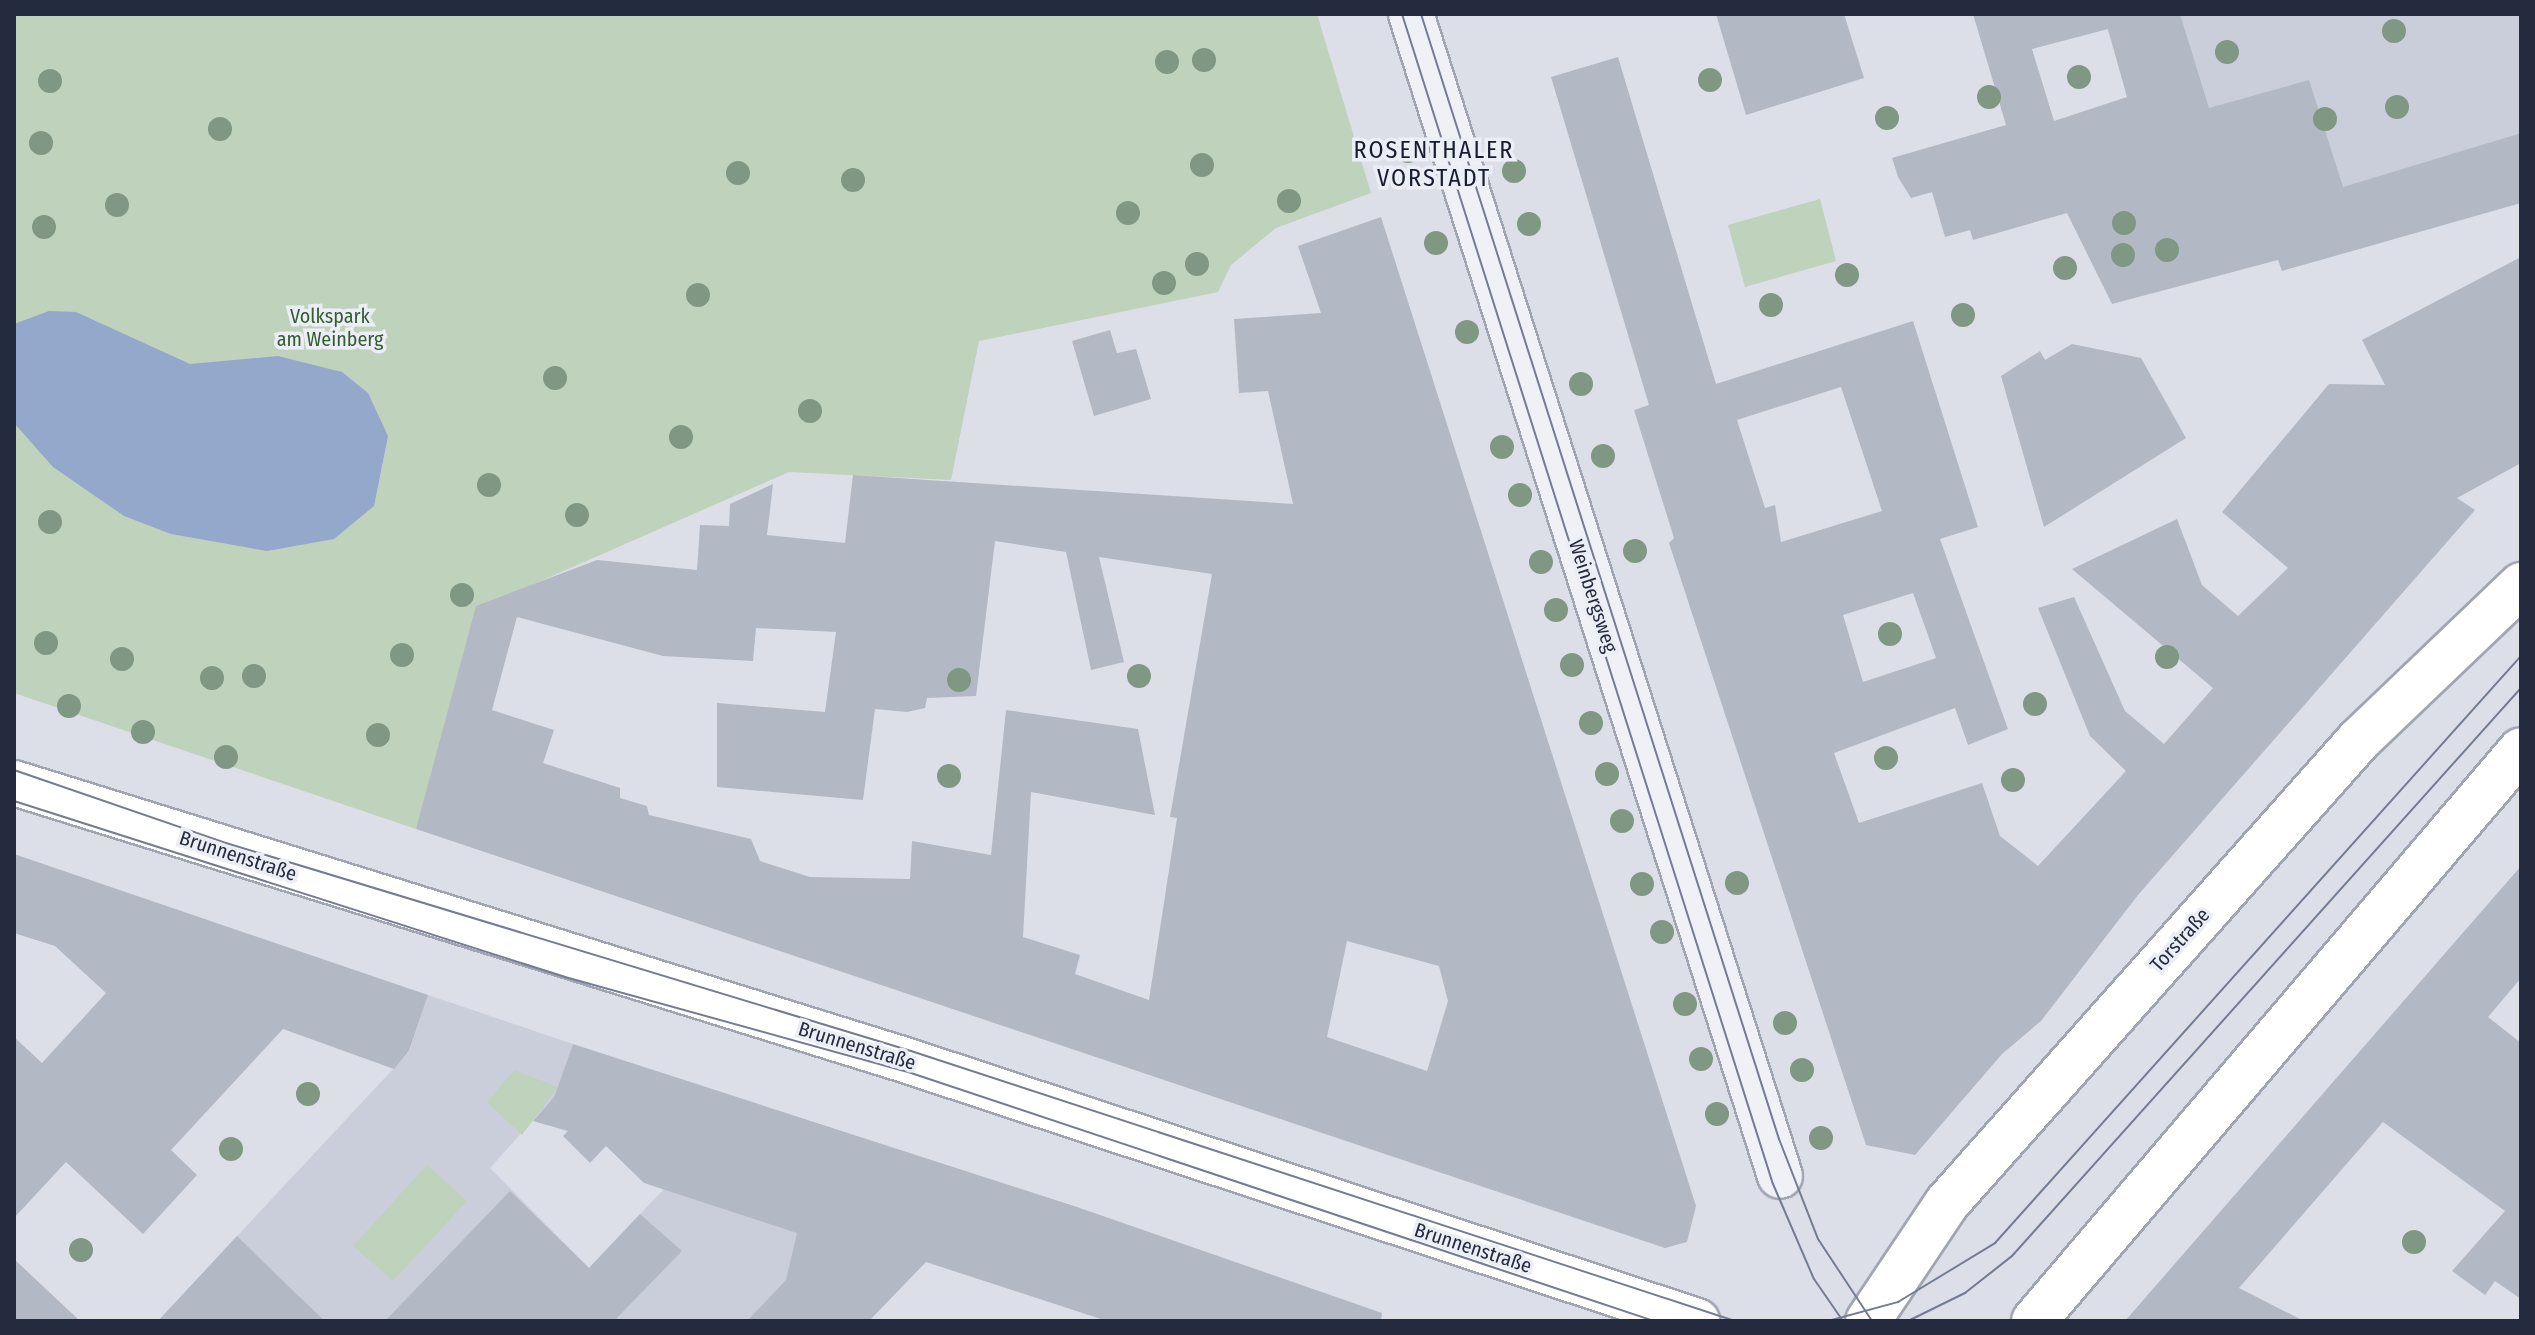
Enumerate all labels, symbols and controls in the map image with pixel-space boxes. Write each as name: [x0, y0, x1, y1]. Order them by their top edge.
district label: ROSENTHALER VORSTADT: [1354, 137, 1514, 193]
park label: Volkspark am Weinberg: [277, 305, 383, 352]
street label: Weinbergsweg: [1563, 536, 1623, 656]
street label: Brunnenstraße: [176, 826, 300, 886]
street label: Torstraße: [2145, 903, 2215, 977]
street label: Brunnenstraße: [795, 1017, 919, 1075]
street label: Brunnenstraße: [1411, 1218, 1535, 1278]

